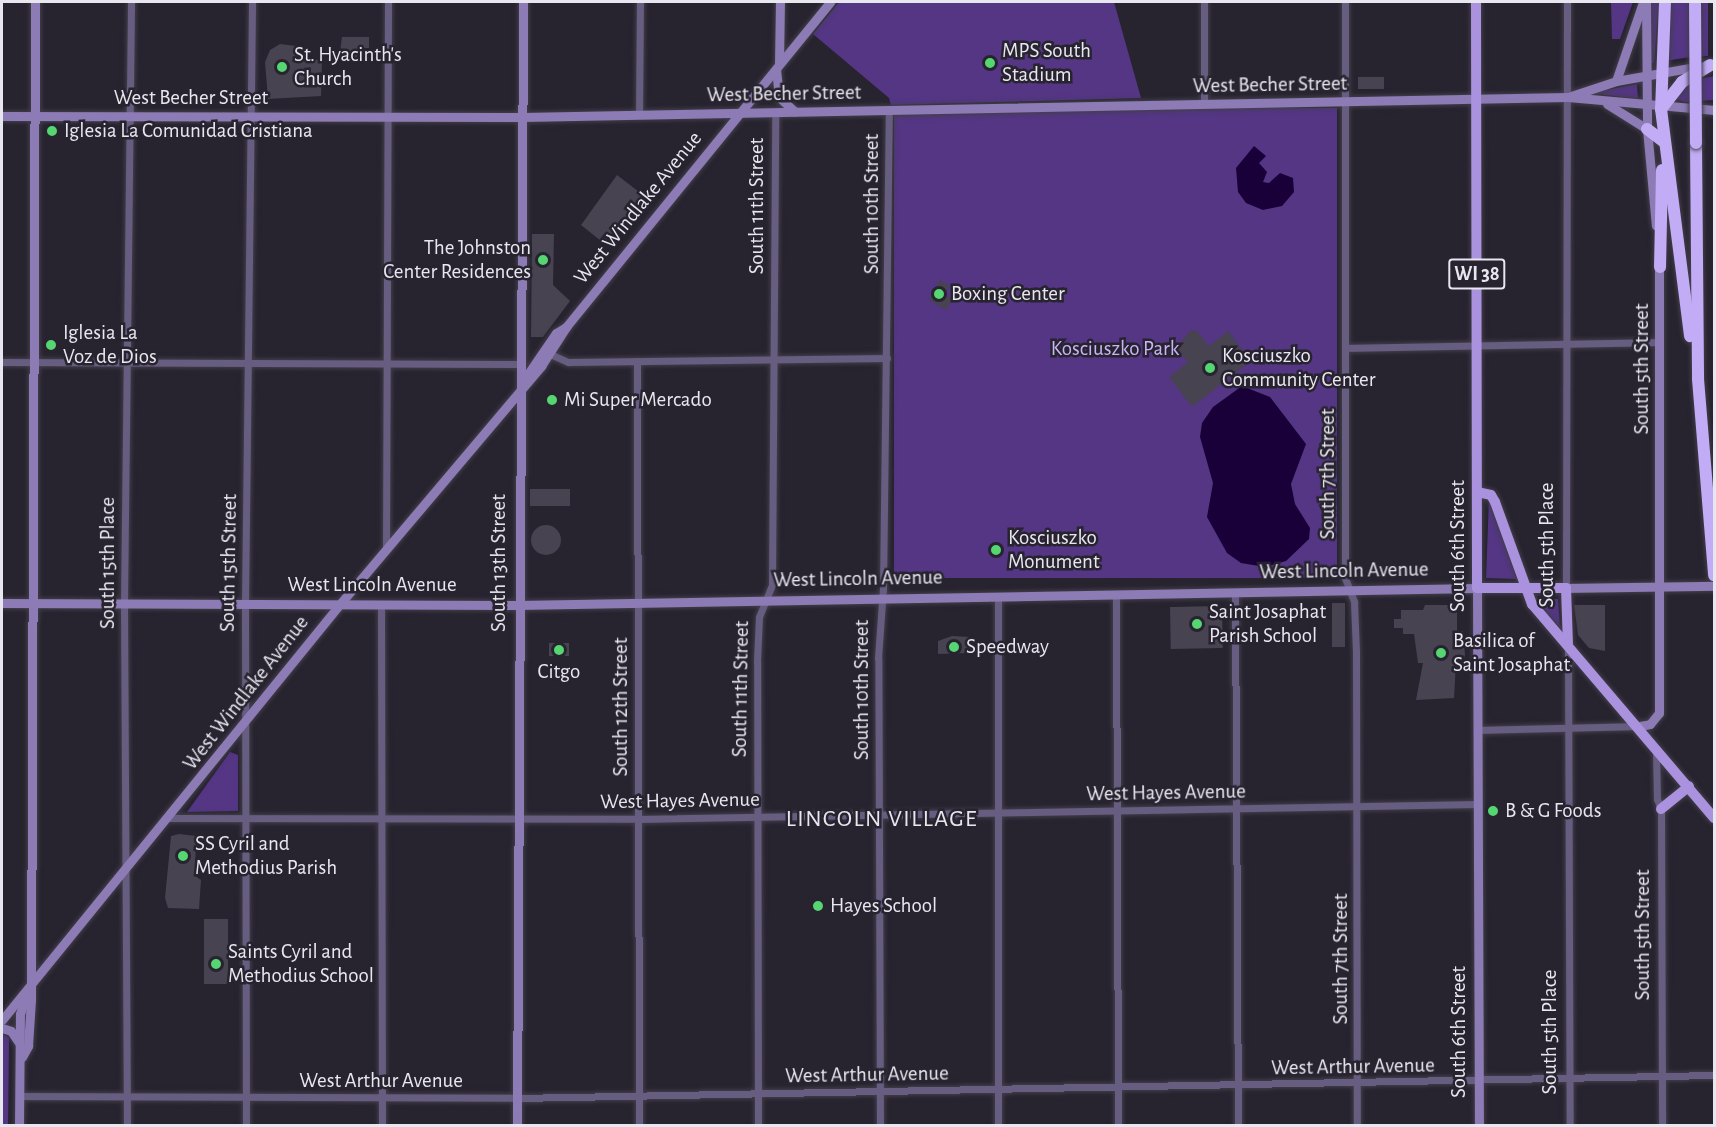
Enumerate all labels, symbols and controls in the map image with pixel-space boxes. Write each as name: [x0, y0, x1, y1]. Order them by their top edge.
place label: MPS South Stadium: [1002, 38, 1091, 88]
place label: St. Hyacinth's Church: [294, 42, 402, 92]
marker: MPS South Stadium: [983, 56, 997, 70]
marker: St. Hyacinth's Church: [275, 60, 289, 74]
street label: West Becher Street: [1193, 71, 1347, 99]
street label: West Becher Street: [707, 80, 861, 108]
street label: West Becher Street: [114, 85, 268, 111]
place label: Iglesia La Comunidad Cristiana: [64, 118, 313, 144]
marker: Iglesia La Comunidad Cristiana: [45, 124, 59, 138]
street label: West Windlake Avenue: [569, 126, 707, 290]
street label: South 10th Street: [859, 134, 885, 274]
street label: South 11th Street: [744, 138, 770, 274]
place label: The Johnston Center Residences: [383, 235, 531, 285]
marker: The Johnston Center Residences: [536, 253, 550, 267]
road number: WI 38: [1447, 257, 1507, 291]
place label: Boxing Center: [951, 281, 1065, 307]
marker: Boxing Center: [932, 287, 946, 301]
street label: South 5th Street: [1629, 304, 1655, 434]
place label: Iglesia La Voz de Dios: [63, 320, 157, 370]
park label: Kosciuszko Park: [1051, 336, 1179, 362]
marker: Iglesia La Voz de Dios: [44, 338, 58, 352]
place label: Kosciuszko Community Center: [1222, 343, 1375, 393]
marker: Kosciuszko Community Center: [1203, 361, 1217, 375]
place label: Mi Super Mercado: [564, 387, 712, 413]
marker: Mi Super Mercado: [545, 393, 559, 407]
street label: South 7th Street: [1315, 409, 1341, 539]
street label: South 6th Street: [1445, 480, 1471, 612]
street label: South 5th Place: [1534, 482, 1560, 608]
street label: South 15th Street: [215, 494, 243, 632]
street label: South 13th Street: [486, 494, 512, 632]
street label: South 15th Place: [95, 497, 121, 629]
place label: Kosciuszko Monument: [1008, 525, 1100, 575]
marker: Kosciuszko Monument: [989, 543, 1003, 557]
street label: West Lincoln Avenue: [1259, 557, 1429, 585]
street label: West Lincoln Avenue: [773, 565, 943, 593]
street label: West Lincoln Avenue: [287, 572, 457, 598]
place label: Saint Josaphat Parish School: [1209, 599, 1326, 649]
street label: West Windlake Avenue: [178, 611, 314, 775]
marker: Saint Josaphat Parish School: [1190, 617, 1204, 631]
street label: South 10th Street: [849, 620, 875, 760]
street label: South 11th Street: [727, 621, 755, 757]
place label: Basilica of Saint Josaphat: [1453, 628, 1570, 678]
place label: Speedway: [966, 634, 1049, 660]
street label: South 12th Street: [608, 638, 634, 776]
marker: Speedway: [947, 640, 961, 654]
marker: Citgo: [552, 643, 566, 657]
marker: Basilica of Saint Josaphat: [1434, 646, 1448, 660]
place label: Citgo: [538, 659, 580, 685]
street label: West Hayes Avenue: [1086, 779, 1246, 807]
street label: West Hayes Avenue: [600, 787, 760, 815]
place label: B & G Foods: [1505, 798, 1601, 824]
marker: B & G Foods: [1486, 804, 1500, 818]
district label: LINCOLN VILLAGE: [786, 806, 978, 834]
place label: SS Cyril and Methodius Parish: [195, 831, 337, 881]
marker: SS Cyril and Methodius Parish: [176, 849, 190, 863]
street label: South 5th Street: [1630, 870, 1656, 1000]
place label: Hayes School: [830, 893, 937, 919]
street label: South 7th Street: [1328, 894, 1354, 1024]
marker: Hayes School: [811, 899, 825, 913]
place label: Saints Cyril and Methodius School: [228, 939, 374, 989]
marker: Saints Cyril and Methodius School: [209, 957, 223, 971]
street label: South 6th Street: [1446, 966, 1472, 1098]
street label: South 5th Place: [1537, 969, 1563, 1095]
street label: West Arthur Avenue: [1271, 1053, 1435, 1081]
street label: West Arthur Avenue: [785, 1061, 949, 1089]
street label: West Arthur Avenue: [299, 1068, 463, 1094]

